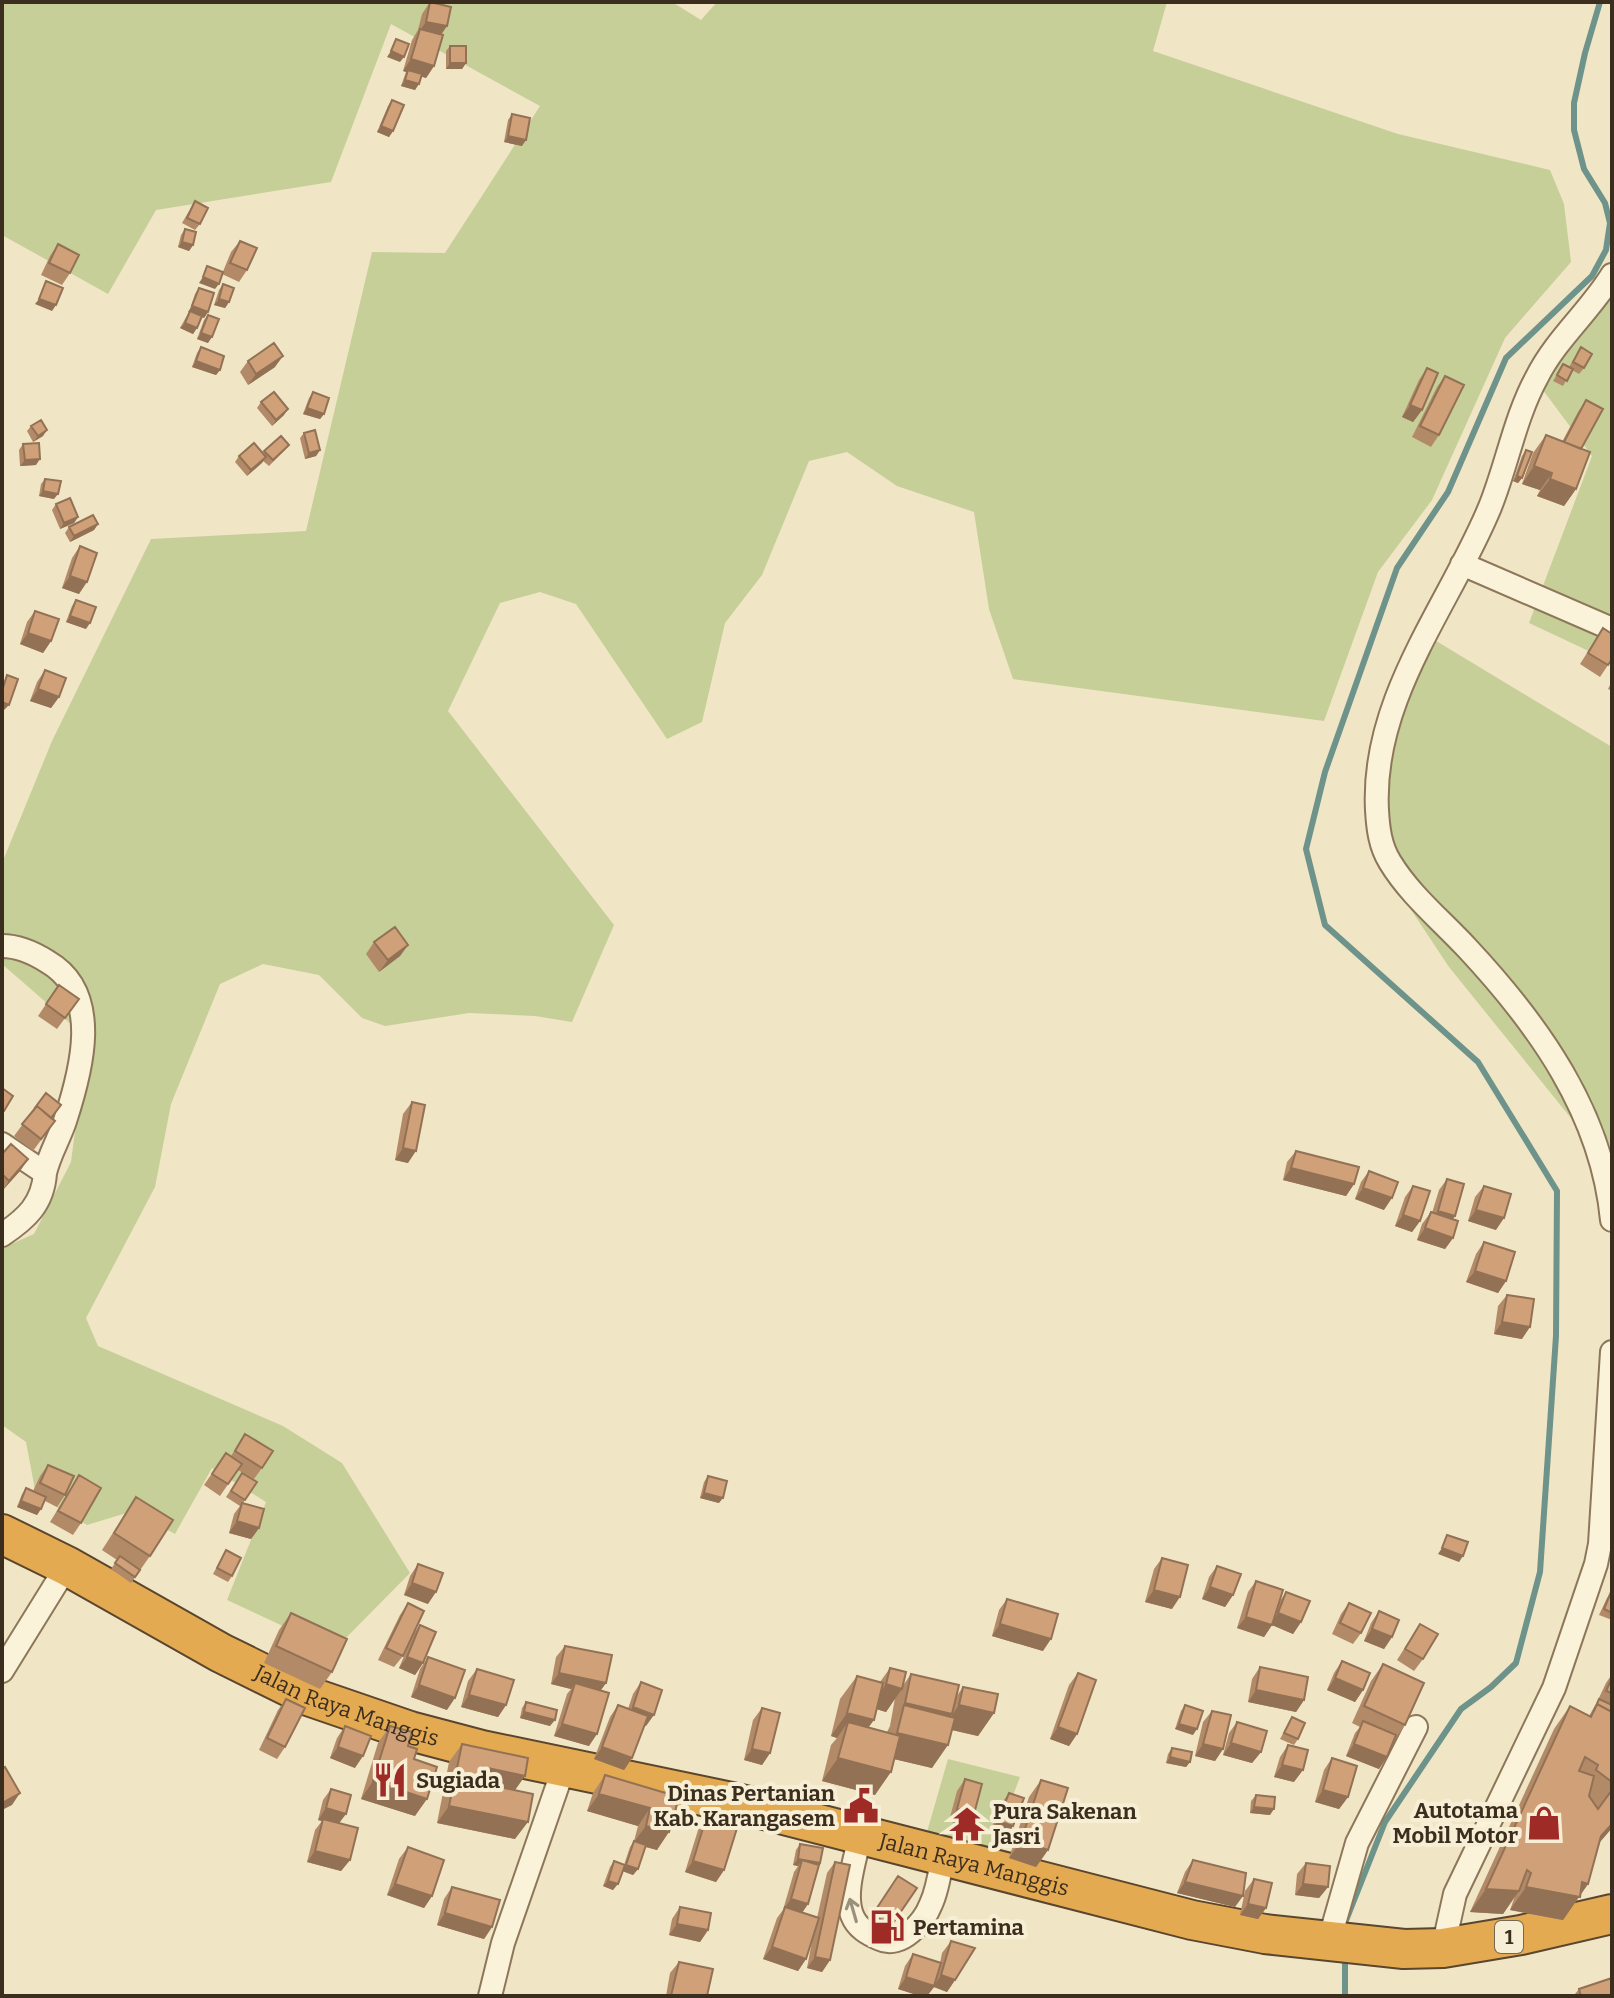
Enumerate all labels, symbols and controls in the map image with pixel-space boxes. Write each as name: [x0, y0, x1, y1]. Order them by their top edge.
street label: Jalan Raya Manggis: [249, 1658, 442, 1752]
restaurant icon: Sugiada: [371, 1761, 409, 1799]
place label: Sugiada: [416, 1767, 501, 1794]
place label: Dinas Pertanian Kab. Karangasem: [653, 1780, 835, 1832]
public building icon: Dinas Pertanian Kab. Karangasem: [842, 1787, 880, 1825]
place label: Autotama Mobil Motor: [1392, 1797, 1519, 1849]
place label: Pura Sakenan Jasri: [992, 1798, 1137, 1850]
shop icon: Autotama Mobil Motor: [1525, 1804, 1563, 1842]
temple icon: Pura Sakenan Jasri: [948, 1805, 986, 1843]
street label: Jalan Raya Manggis: [875, 1826, 1072, 1901]
one-way arrow: [845, 1898, 859, 1923]
fuel station icon: Pertamina: [868, 1908, 906, 1946]
place label: Pertamina: [913, 1914, 1025, 1941]
road number: 1: [1495, 1921, 1523, 1953]

